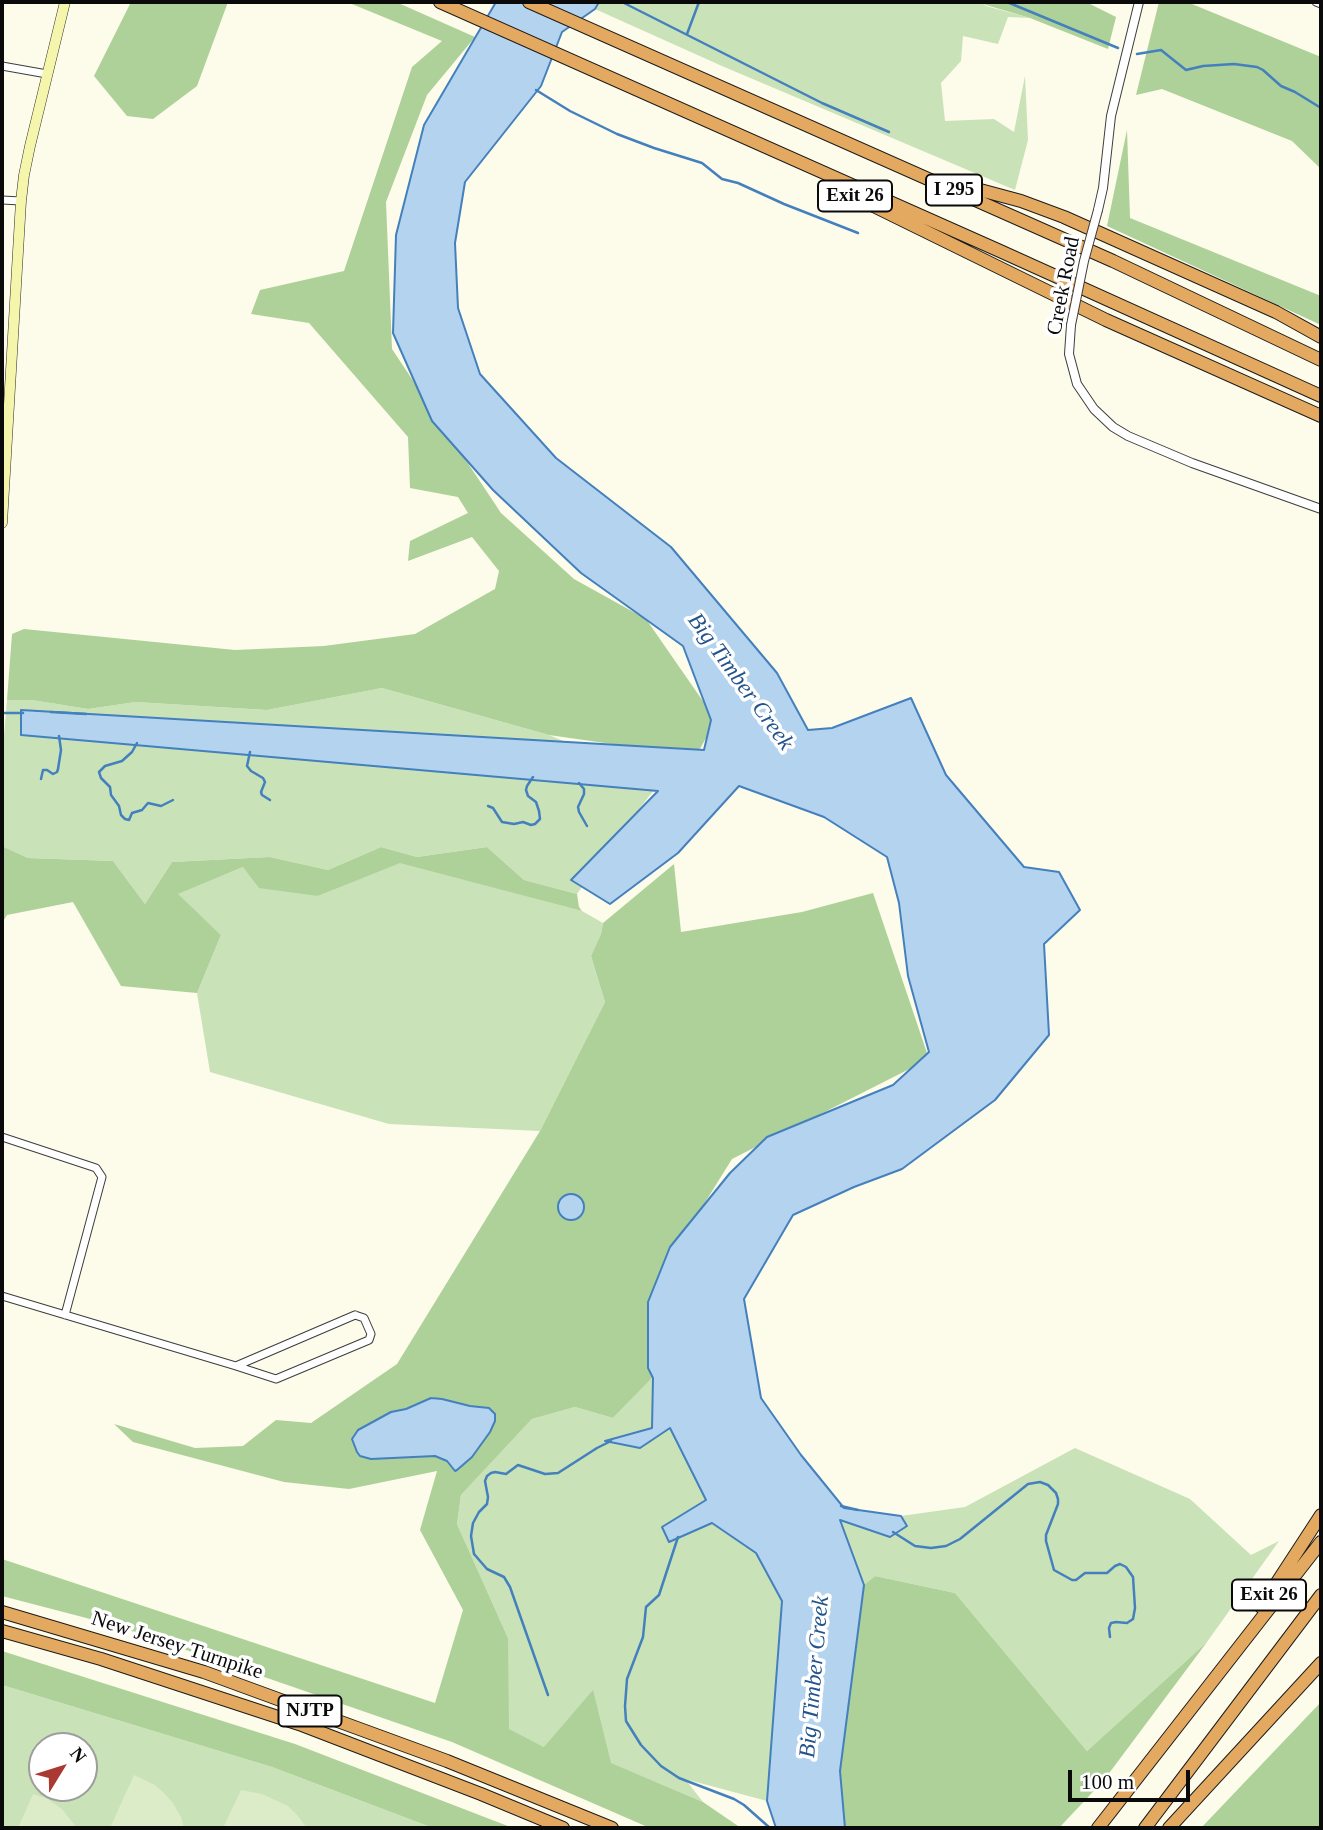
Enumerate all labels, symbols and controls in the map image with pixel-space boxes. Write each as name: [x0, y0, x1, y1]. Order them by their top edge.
road number: I 295: [926, 174, 982, 206]
road number: Exit 26: [818, 180, 892, 212]
street label: Creek Road: [1042, 235, 1086, 337]
water label: Big Timber Creek: [681, 608, 799, 756]
road number: Exit 26: [1232, 1580, 1306, 1610]
water label: Big Timber Creek: [794, 1595, 836, 1759]
street label: New Jersey Turnpike: [88, 1606, 266, 1686]
road number: NJTP: [278, 1695, 342, 1726]
north arrow: [28, 1732, 98, 1802]
text: N: [66, 1743, 91, 1767]
scale bar: [1071, 1756, 1194, 1800]
text: 100 m: [1081, 1770, 1134, 1794]

